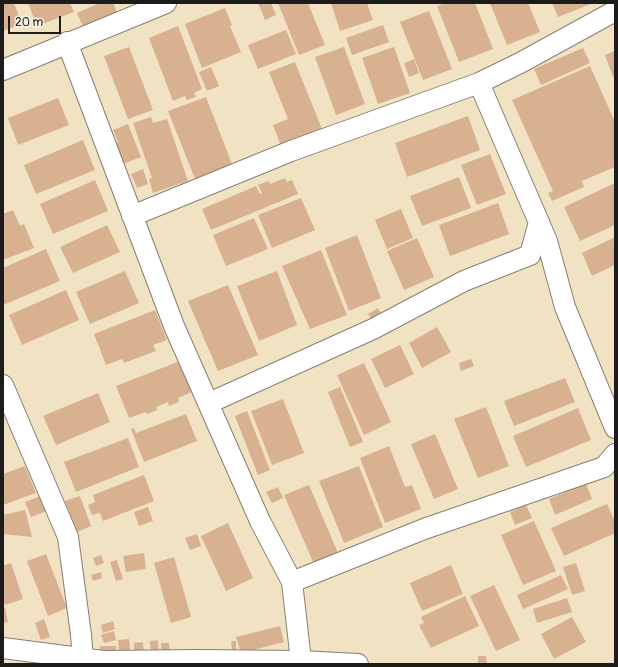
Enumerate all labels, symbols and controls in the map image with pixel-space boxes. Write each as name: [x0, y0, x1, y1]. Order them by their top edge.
scale bar: [10, 8, 63, 34]
text: 20 m: [15, 15, 43, 30]

